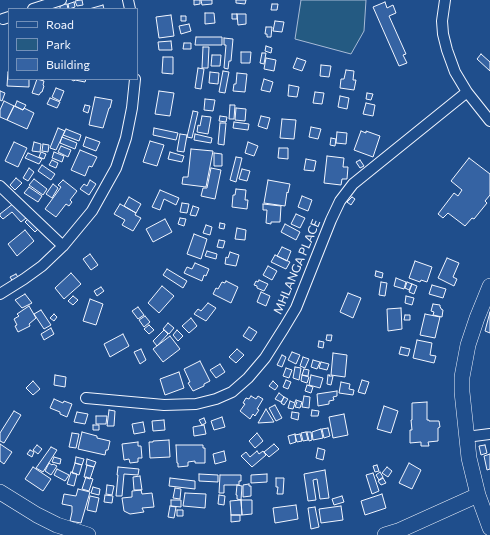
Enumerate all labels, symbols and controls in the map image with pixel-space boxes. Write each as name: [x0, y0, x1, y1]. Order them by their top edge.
legend: [8, 8, 138, 80]
text: Road: [46, 17, 74, 31]
text: Park: [46, 37, 71, 51]
text: Building: [46, 57, 90, 71]
street label: MHLANGA PLACE: [271, 217, 323, 317]

